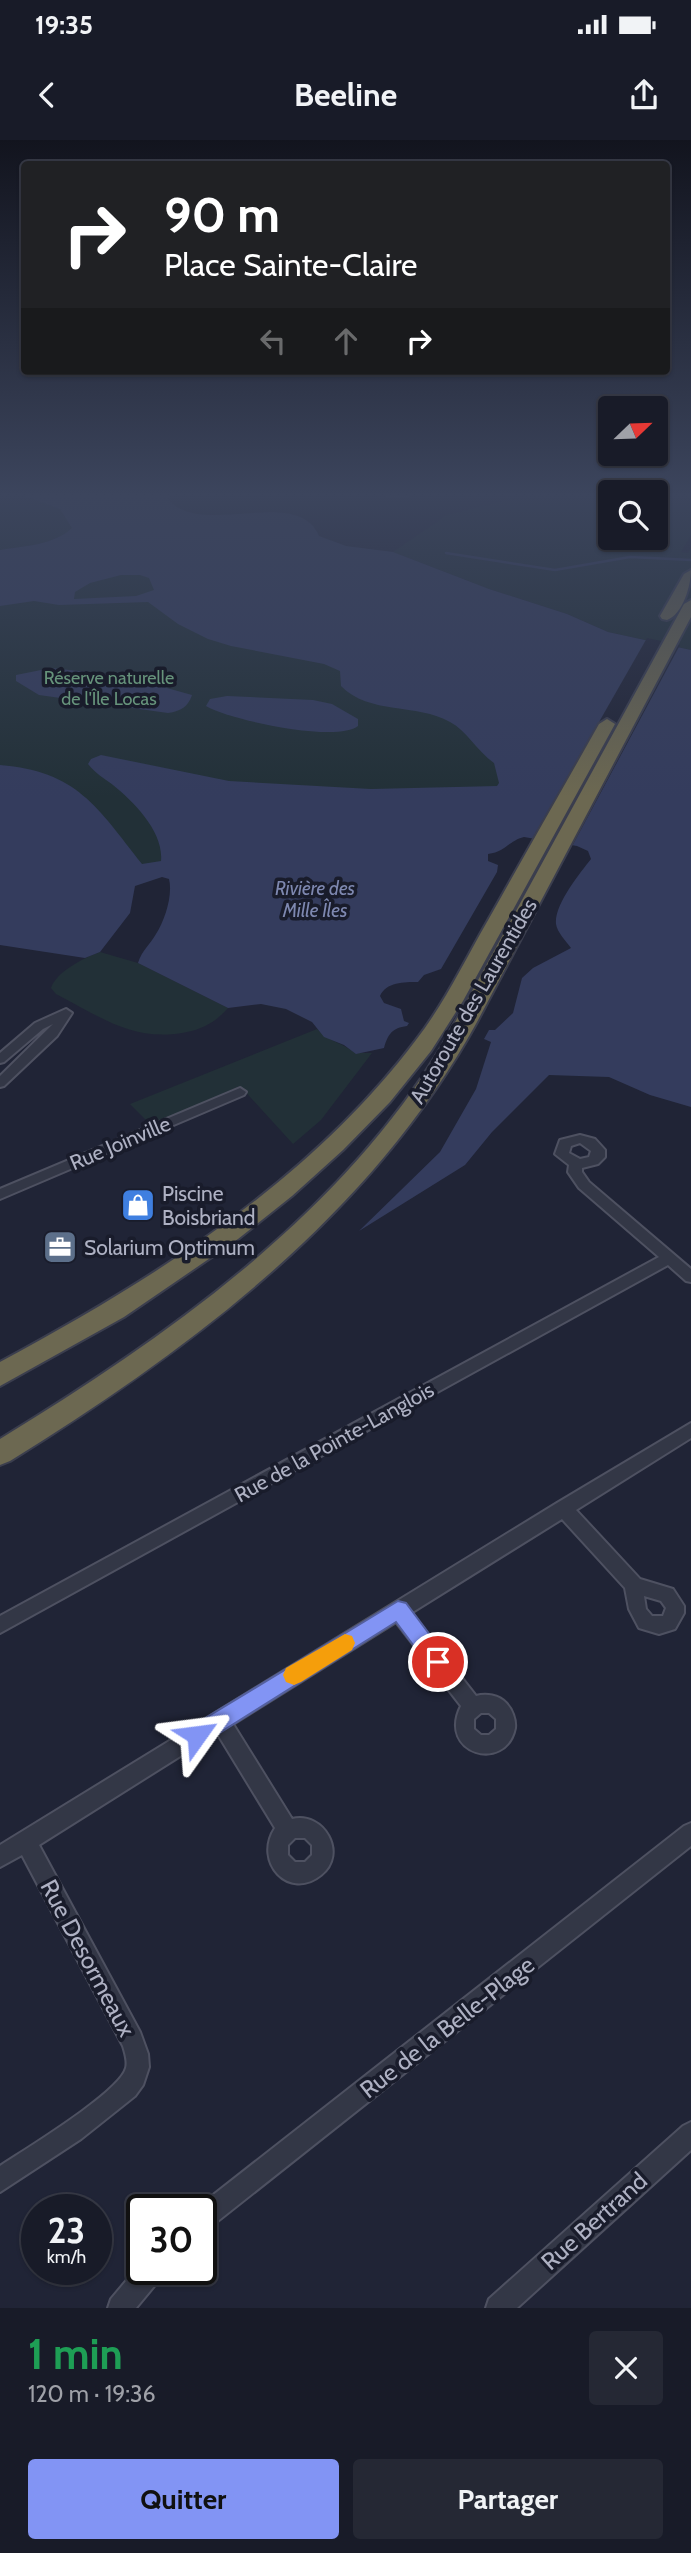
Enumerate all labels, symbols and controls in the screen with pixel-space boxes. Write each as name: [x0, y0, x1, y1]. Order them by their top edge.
text: 19:35: [35, 9, 93, 41]
text: Beeline: [294, 75, 397, 114]
icon: back: [28, 76, 66, 114]
icon: share: [625, 76, 663, 114]
text: 90 m: [164, 185, 280, 244]
icon: right: [49, 189, 140, 280]
text: Place Sainte-Claire: [164, 245, 418, 284]
icon: left: [254, 322, 292, 360]
icon: ahead: [327, 322, 365, 360]
icon: right: [400, 322, 438, 360]
north arrow: [598, 396, 668, 466]
map controls: [598, 396, 668, 550]
button: search: [598, 480, 668, 550]
park label: Réserve naturelle de l'Île Locas: [44, 667, 174, 710]
water label: Rivière des Mille Îles: [275, 877, 355, 922]
street label: Autoroute des Laurentides: [404, 894, 542, 1108]
street label: Rue Joinville: [66, 1111, 174, 1175]
place label: Piscine Boisbriand: [162, 1181, 255, 1230]
shop icon: Piscine Boisbriand: [119, 1186, 157, 1224]
office icon: Solarium Optimum: [41, 1228, 79, 1266]
place label: Solarium Optimum: [84, 1235, 255, 1260]
street label: Rue de la Pointe-Langlois: [230, 1377, 438, 1507]
pin: [408, 1632, 468, 1692]
icon: arrive: [419, 1643, 457, 1681]
position arrow: [160, 1698, 234, 1772]
street label: Rue Desormeaux: [34, 1875, 142, 2042]
street label: Rue de la Belle-Plage: [354, 1950, 540, 2104]
street label: Rue Bertrand: [535, 2166, 653, 2276]
speed limit sign: 30: [126, 2194, 217, 2285]
text: 23: [48, 2209, 85, 2252]
text: km/h: [47, 2246, 86, 2268]
text: 1 min: [28, 2328, 123, 2380]
button: close: [589, 2331, 663, 2405]
text: 120 m · 19:36: [28, 2380, 156, 2408]
button: Quitter: [28, 2459, 339, 2539]
button: Partager: [353, 2459, 663, 2539]

